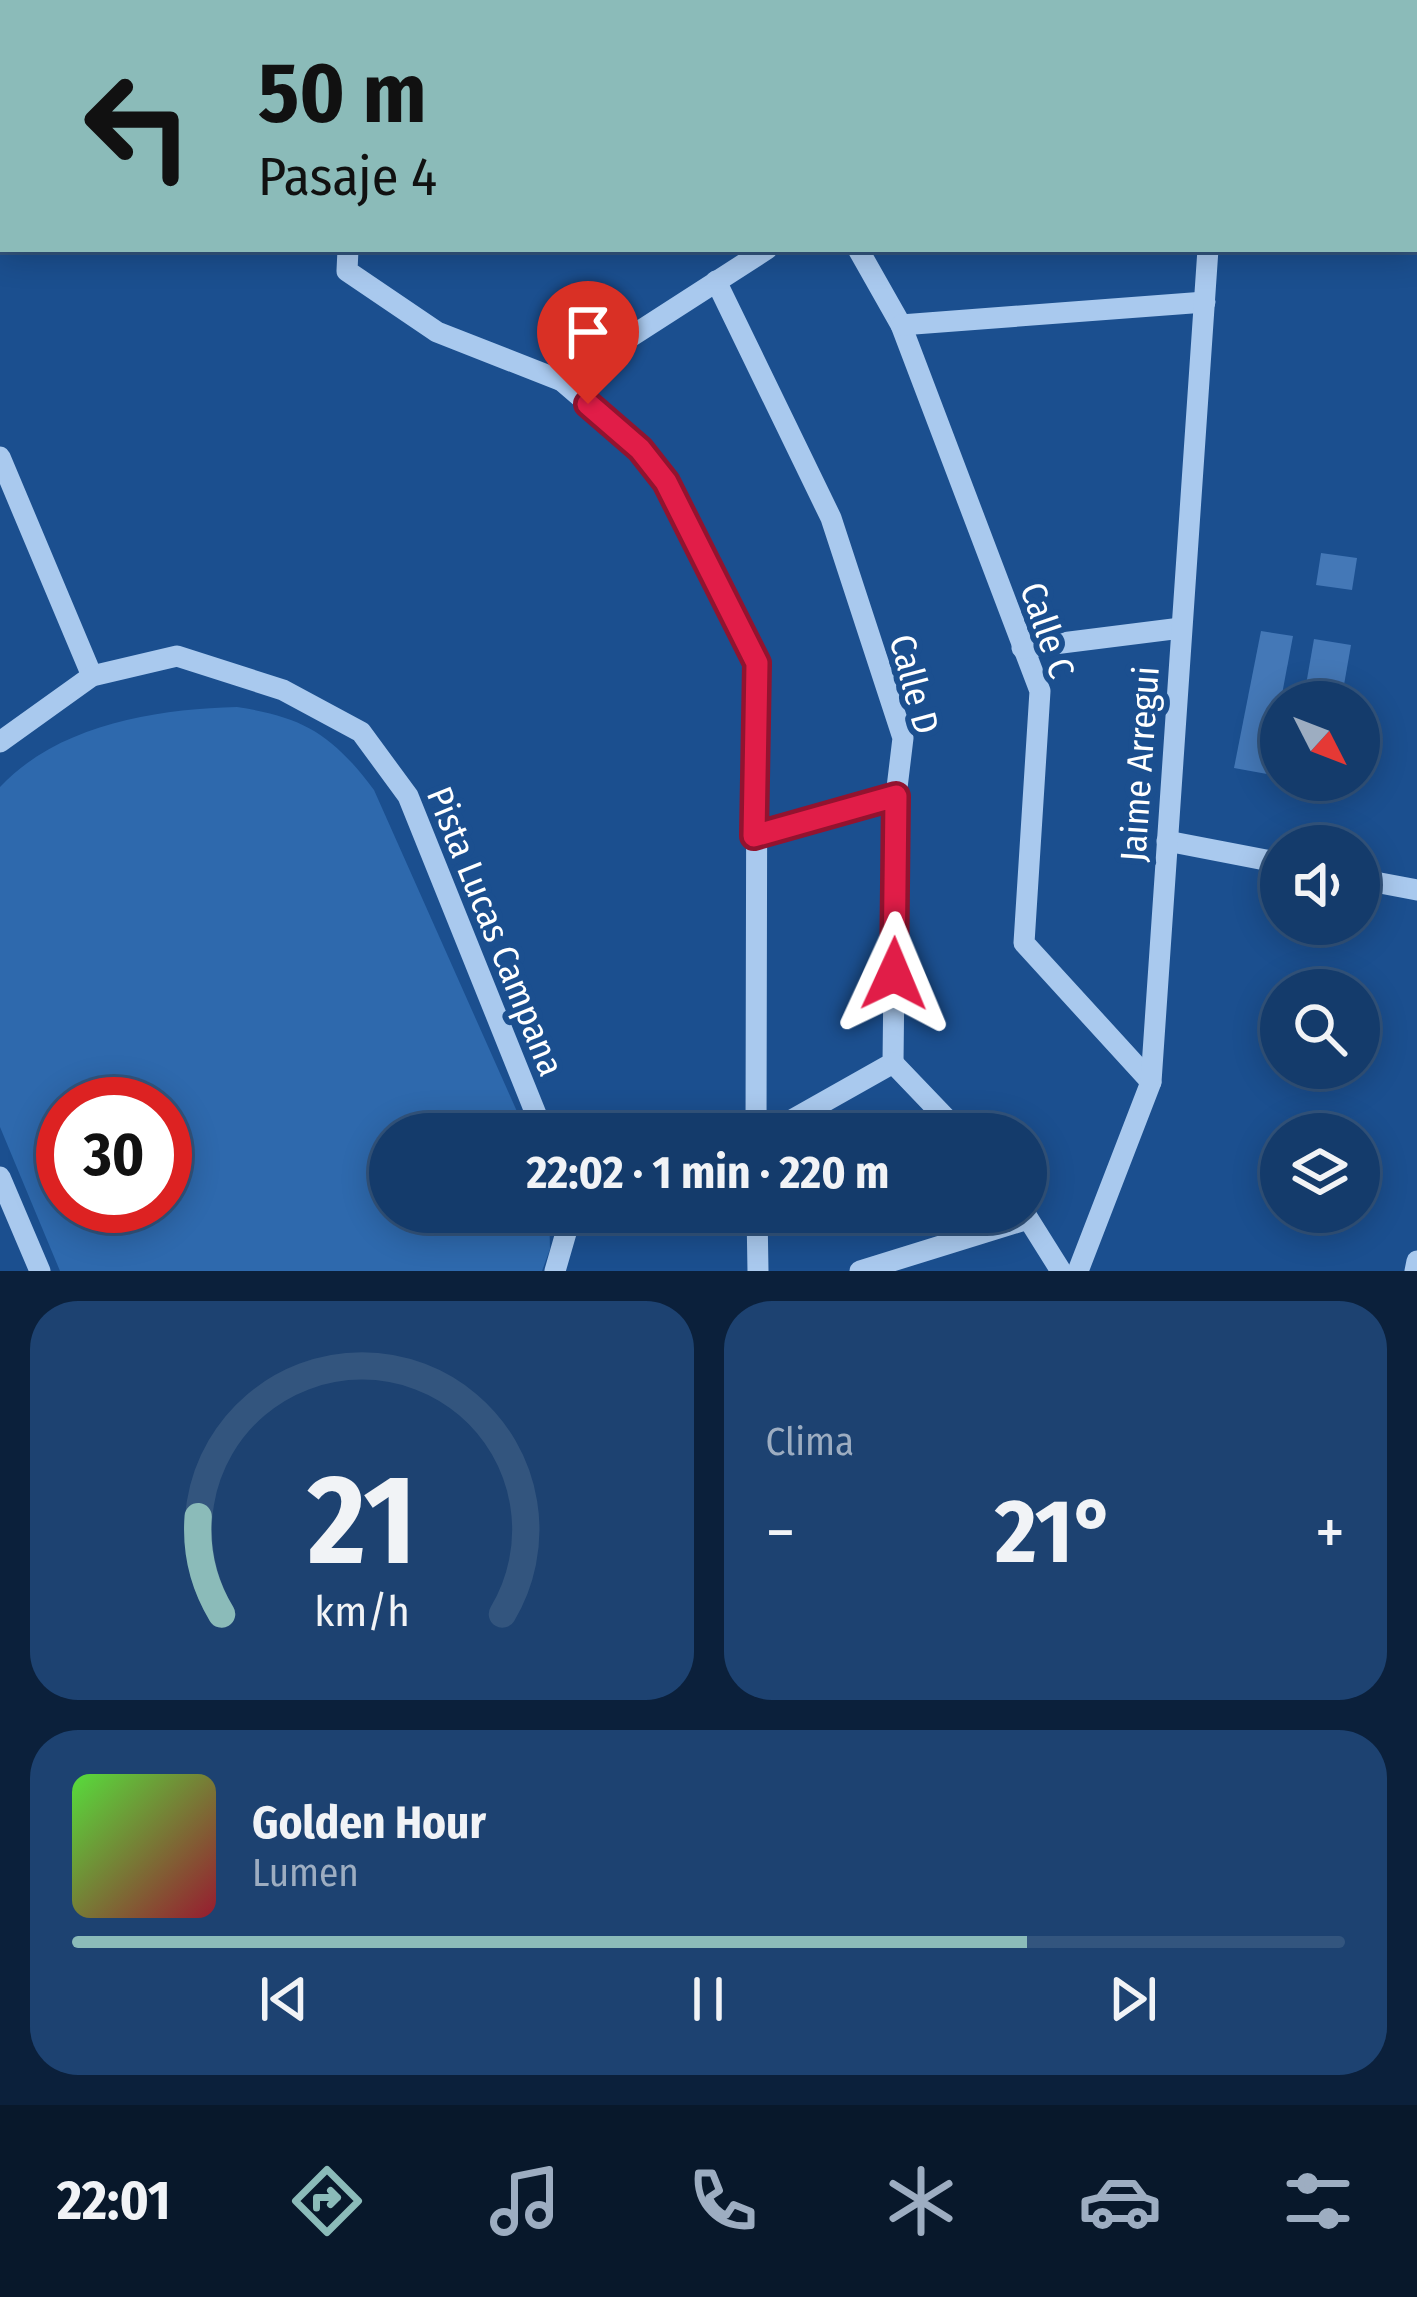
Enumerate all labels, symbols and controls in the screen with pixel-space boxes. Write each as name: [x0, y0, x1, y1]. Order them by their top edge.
text: 50 m: [258, 43, 427, 144]
icon: left: [60, 48, 216, 204]
text: Pasaje 4: [258, 145, 437, 209]
pin: [537, 281, 639, 404]
icon: arrive: [555, 299, 621, 365]
street label: Calle C: [1010, 577, 1084, 684]
street label: Calle D: [880, 630, 948, 739]
street label: Jaime Arregui: [1111, 665, 1169, 863]
north arrow: [1260, 681, 1380, 801]
map controls: [1260, 681, 1380, 1233]
street label: Pista Lucas Campana: [417, 780, 573, 1082]
button: sound: [1260, 825, 1380, 945]
position arrow: [831, 911, 957, 1037]
button: search: [1260, 969, 1380, 1089]
speed limit sign: 30: [36, 1077, 192, 1233]
button: layers: [1260, 1113, 1380, 1233]
text: 22:02 · 1 min · 220 m: [527, 1146, 889, 1200]
text: Clima: [766, 1419, 854, 1465]
text: 21: [307, 1446, 416, 1596]
text: 21°: [995, 1478, 1115, 1586]
text: −: [766, 1493, 795, 1572]
text: +: [1315, 1493, 1345, 1572]
text: km/h: [314, 1585, 410, 1636]
text: Golden Hour: [252, 1796, 486, 1850]
text: Lumen: [252, 1850, 359, 1896]
icon: previous: [251, 1966, 317, 2032]
icon: pause: [675, 1966, 741, 2032]
icon: next: [1100, 1966, 1166, 2032]
icon: directions: [285, 2159, 369, 2243]
icon: music: [483, 2159, 567, 2243]
icon: phone: [681, 2159, 765, 2243]
icon: climate: [879, 2159, 963, 2243]
icon: car: [1078, 2159, 1162, 2243]
icon: filters: [1276, 2159, 1360, 2243]
text: 22:01: [57, 2169, 171, 2233]

